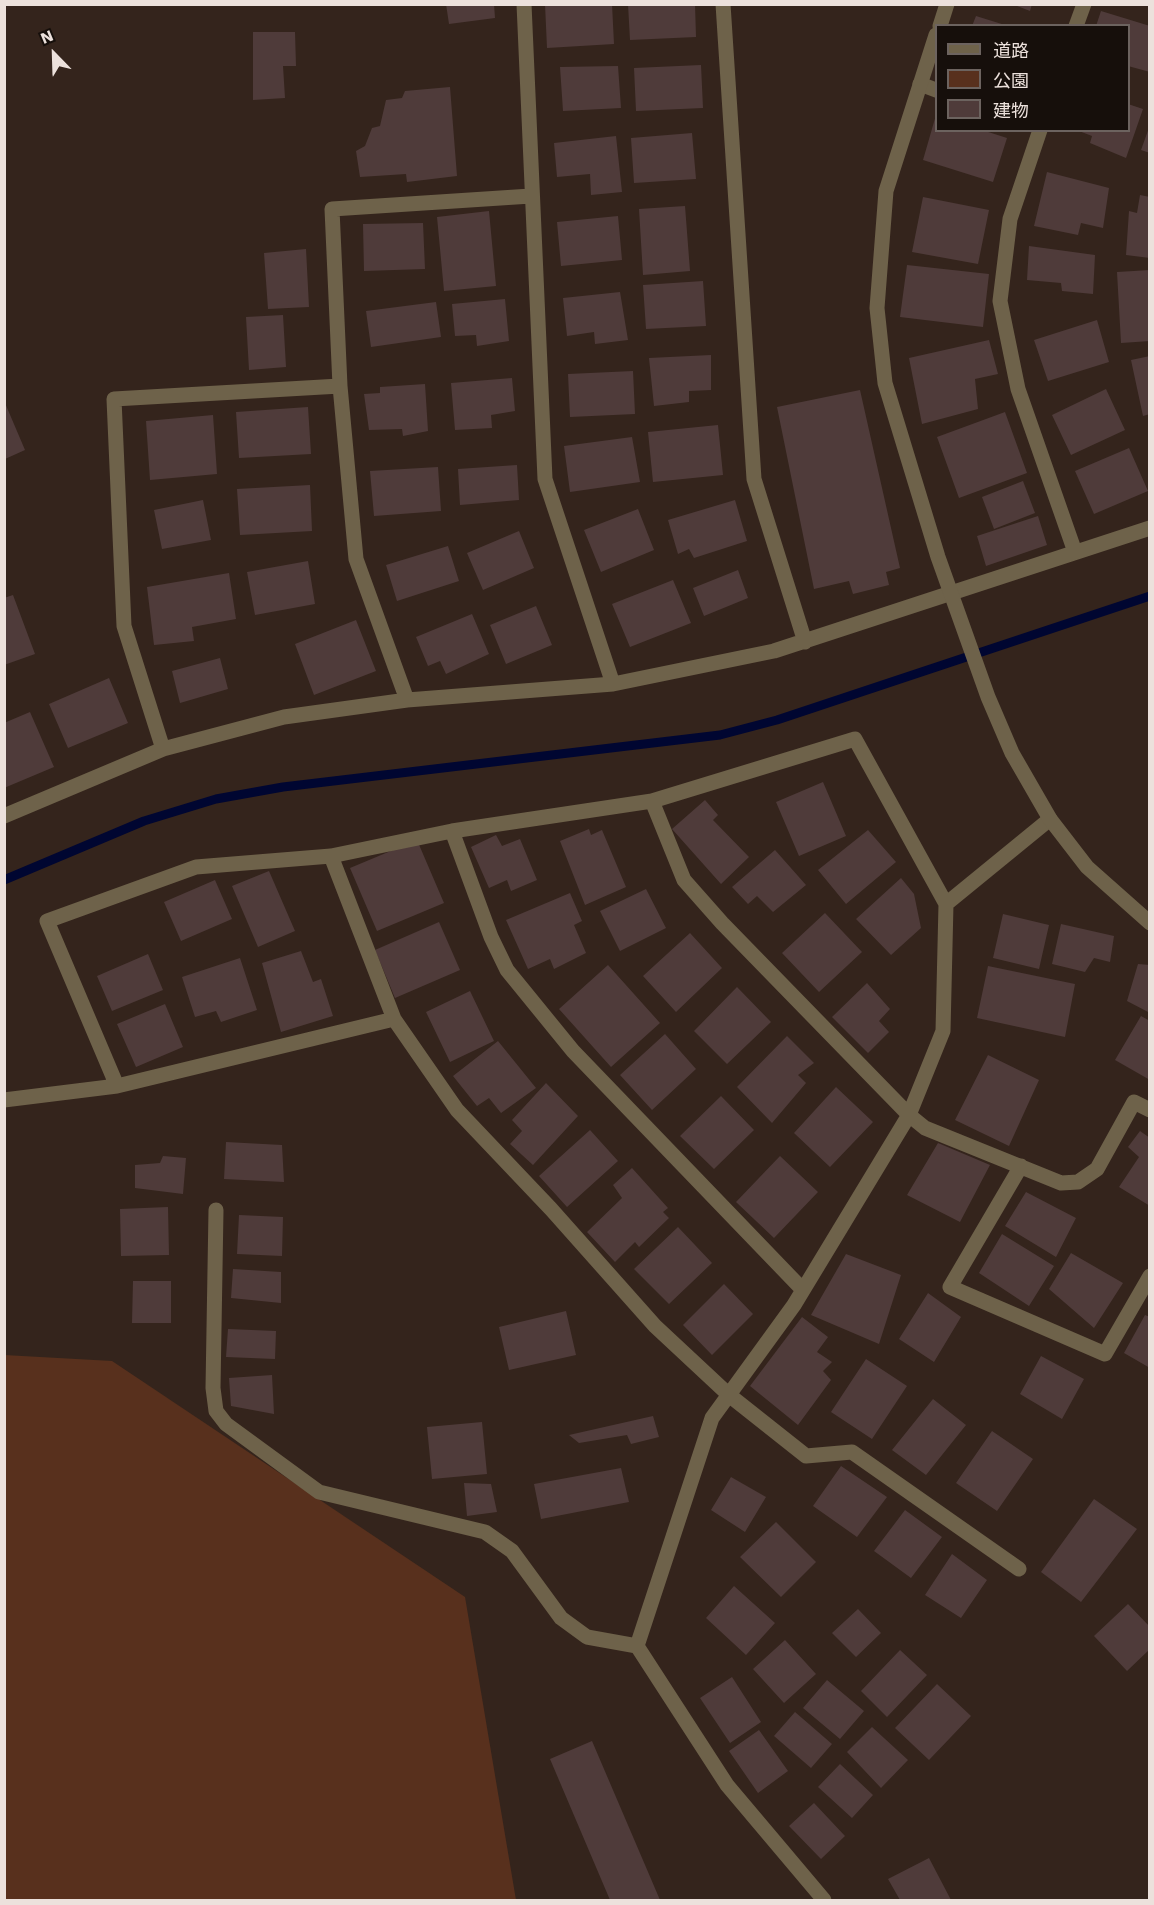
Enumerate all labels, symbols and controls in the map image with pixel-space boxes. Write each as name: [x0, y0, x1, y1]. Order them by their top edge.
north arrow: [24, 24, 84, 84]
legend: [935, 24, 1130, 132]
text: N: [38, 26, 56, 48]
text: 道路: [993, 40, 1029, 61]
text: 公園: [993, 70, 1029, 91]
text: 建物: [993, 100, 1029, 121]

